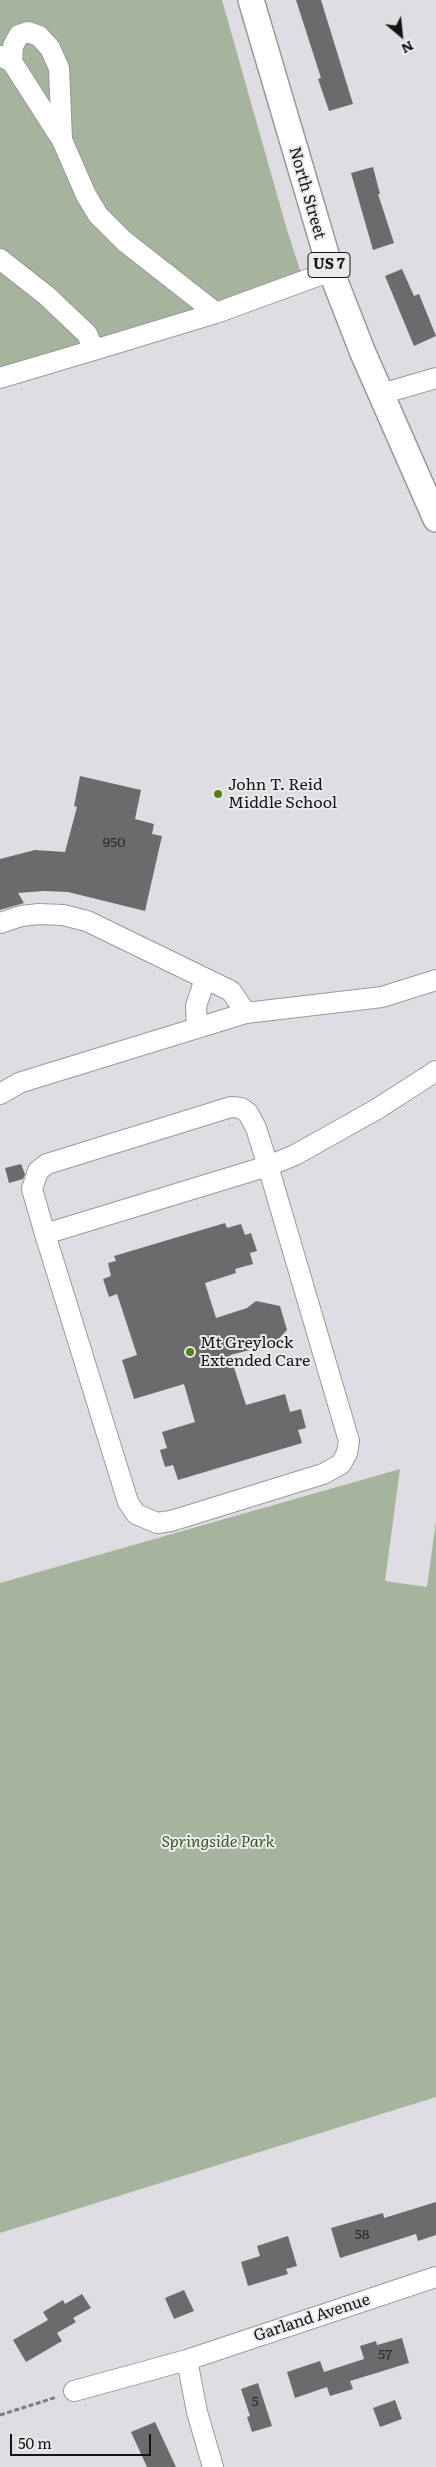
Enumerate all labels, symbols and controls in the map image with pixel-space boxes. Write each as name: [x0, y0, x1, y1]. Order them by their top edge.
north arrow: [376, 10, 426, 60]
text: N: [398, 37, 418, 60]
street label: North Street: [285, 145, 329, 241]
road number: US 7: [308, 252, 350, 278]
place label: John T. Reid Middle School: [228, 775, 337, 813]
marker: John T. Reid Middle School: [212, 788, 224, 800]
house number: 950: [103, 835, 125, 851]
place label: Mt Greylock Extended Care: [200, 1333, 310, 1371]
marker: Mt Greylock Extended Care: [184, 1346, 196, 1358]
park label: Springside Park: [162, 1832, 274, 1852]
house number: 58: [355, 2227, 369, 2243]
street label: Garland Avenue: [251, 2290, 373, 2346]
house number: 57: [378, 2347, 392, 2363]
house number: 5: [251, 2394, 259, 2410]
scale bar: [12, 2424, 154, 2456]
text: 50 m: [18, 2431, 52, 2454]

